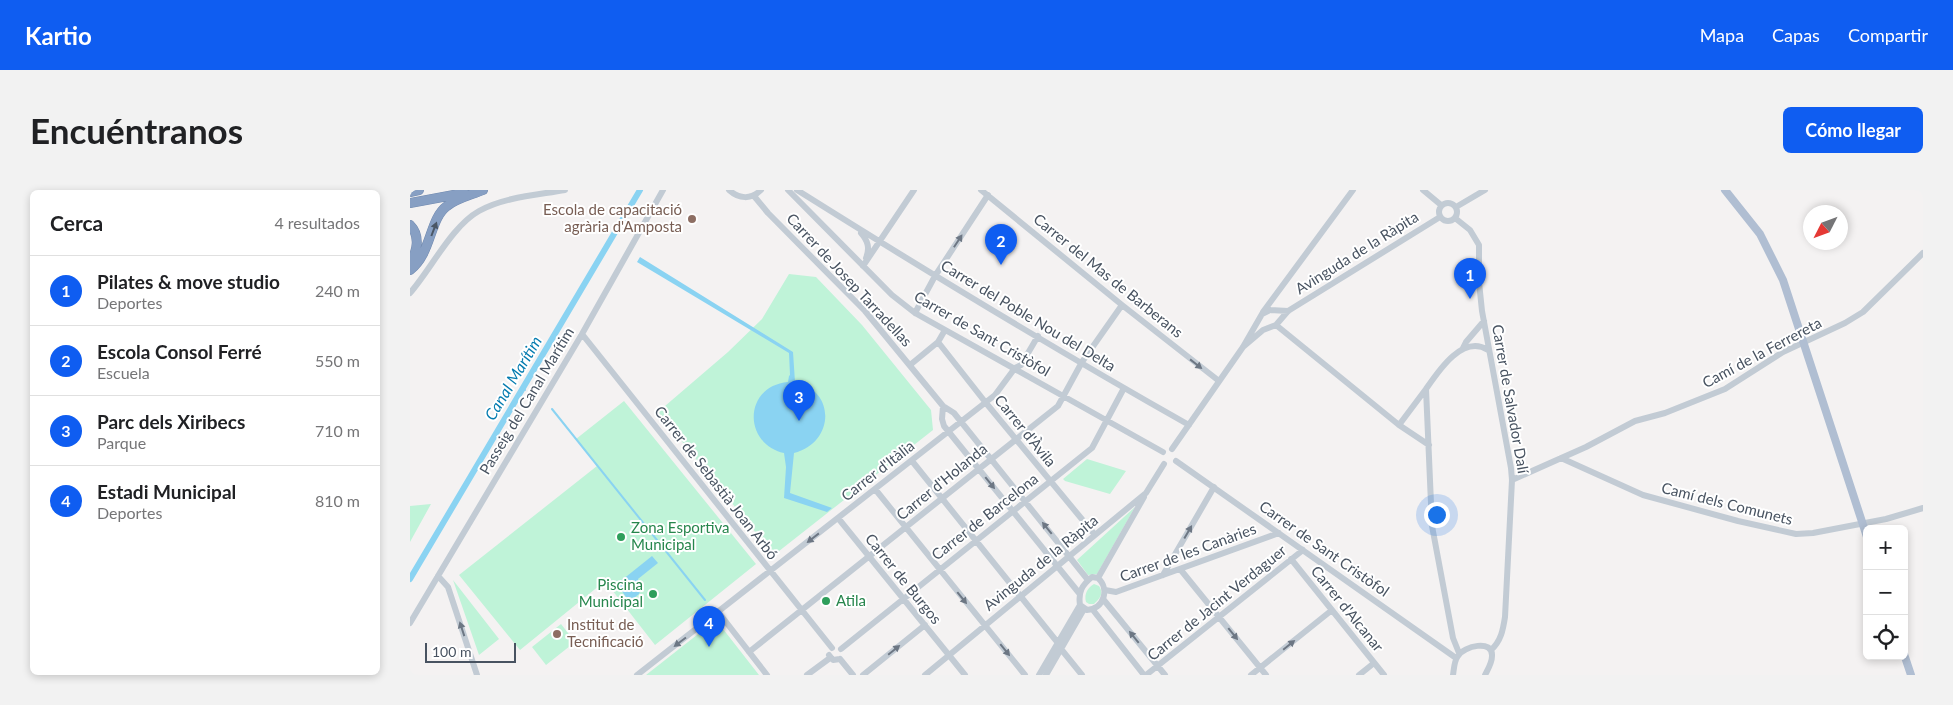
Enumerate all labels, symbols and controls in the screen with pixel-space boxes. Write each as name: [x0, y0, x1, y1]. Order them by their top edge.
text: Kartio: [25, 21, 92, 50]
text: Mapa: [1700, 24, 1744, 46]
text: Capas: [1772, 24, 1820, 46]
text: Compartir: [1848, 24, 1928, 46]
button: Cómo llegar: [1783, 107, 1923, 153]
text: Encuéntranos: [30, 109, 243, 151]
place label: Escola de capacitació agrària d'Amposta: [543, 200, 682, 235]
north arrow: [1803, 205, 1848, 250]
street label: Avinguda de la Ràpita: [1292, 207, 1421, 297]
street label: Carrer de Josep Tarradellas: [783, 209, 916, 350]
street label: Carrer del Mas de Barberans: [1030, 209, 1187, 341]
text: Cerca: [50, 210, 103, 235]
text: 4 resultados: [274, 213, 360, 232]
marker: Escola de capacitació agrària d'Amposta: [686, 213, 698, 225]
one-way arrow: [431, 221, 438, 236]
pin: 2: [985, 224, 1017, 265]
one-way arrow: [953, 234, 963, 248]
street label: Carrer del Poble Nou del Delta: [938, 256, 1119, 375]
pin: 1: [1454, 258, 1486, 299]
text: Pilates & move studio: [97, 270, 280, 293]
text: 1: [61, 281, 71, 300]
text: 240 m: [315, 281, 360, 300]
street label: Carrer de Sant Cristòfol: [911, 287, 1054, 380]
text: Deportes: [97, 293, 162, 312]
street label: Camí de la Ferrereta: [1699, 313, 1824, 391]
street label: Carrer de Salvador Dalí: [1489, 323, 1533, 476]
street label: Passeig del Canal Marítim: [475, 324, 577, 477]
water label: Canal Marítim: [480, 332, 545, 423]
text: Escola Consol Ferré: [97, 340, 262, 363]
text: 2: [61, 351, 71, 370]
text: 550 m: [315, 351, 360, 370]
one-way arrow: [1189, 358, 1202, 369]
text: Escuela: [97, 363, 150, 382]
pin: 3: [783, 380, 815, 421]
street label: Carrer d'Àvila: [991, 391, 1060, 470]
street label: Carrer de Sebastià Joan Arbó: [651, 402, 782, 563]
text: Parc dels Xiribecs: [97, 410, 245, 433]
text: 3: [61, 421, 71, 440]
text: 710 m: [315, 421, 360, 440]
text: Parque: [97, 433, 146, 452]
street label: Carrer d'Itàlia: [837, 436, 918, 504]
street label: Carrer d'Holanda: [892, 439, 990, 523]
street label: Carrer de Barcelona: [928, 469, 1041, 563]
one-way arrow: [985, 477, 995, 490]
street label: Camí dels Comunets: [1660, 478, 1795, 528]
text: Estadi Municipal: [97, 480, 236, 503]
text: 4: [61, 491, 71, 510]
text: 810 m: [315, 491, 360, 510]
street label: Carrer de Sant Cristòfol: [1256, 497, 1393, 600]
your location: [1424, 502, 1450, 528]
text: Deportes: [97, 503, 162, 522]
street label: Avinguda de la Ràpita: [980, 511, 1101, 614]
place label: Zona Esportiva Municipal: [631, 518, 730, 553]
street label: Carrer de les Canàries: [1117, 519, 1258, 585]
one-way arrow: [1042, 522, 1053, 535]
map controls: [1863, 525, 1908, 660]
button: +: [1863, 525, 1908, 570]
one-way arrow: [1183, 526, 1192, 539]
street label: Carrer de Burgos: [862, 530, 946, 627]
marker: Zona Esportiva Municipal: [615, 531, 627, 543]
one-way arrow: [806, 533, 820, 543]
street label: Carrer de Jacint Verdaguer: [1143, 540, 1290, 664]
street label: Carrer d'Alcanar: [1308, 562, 1388, 655]
button: −: [1863, 570, 1908, 615]
place label: Piscina Municipal: [579, 575, 643, 610]
marker: Piscina Municipal: [647, 588, 659, 600]
place label: Atila: [836, 591, 866, 609]
one-way arrow: [956, 591, 967, 604]
marker: Atila: [820, 595, 832, 607]
pin: 4: [693, 606, 725, 647]
place label: Institut de Tecnificació: [567, 615, 644, 650]
button: locate: [1863, 615, 1908, 660]
one-way arrow: [458, 621, 465, 636]
one-way arrow: [1227, 627, 1238, 640]
marker: Institut de Tecnificació: [551, 628, 563, 640]
one-way arrow: [1129, 631, 1140, 644]
one-way arrow: [673, 637, 687, 647]
one-way arrow: [1282, 639, 1295, 650]
scale bar: [425, 640, 516, 663]
text: 100 m: [432, 643, 471, 660]
one-way arrow: [999, 644, 1010, 657]
one-way arrow: [887, 645, 900, 656]

